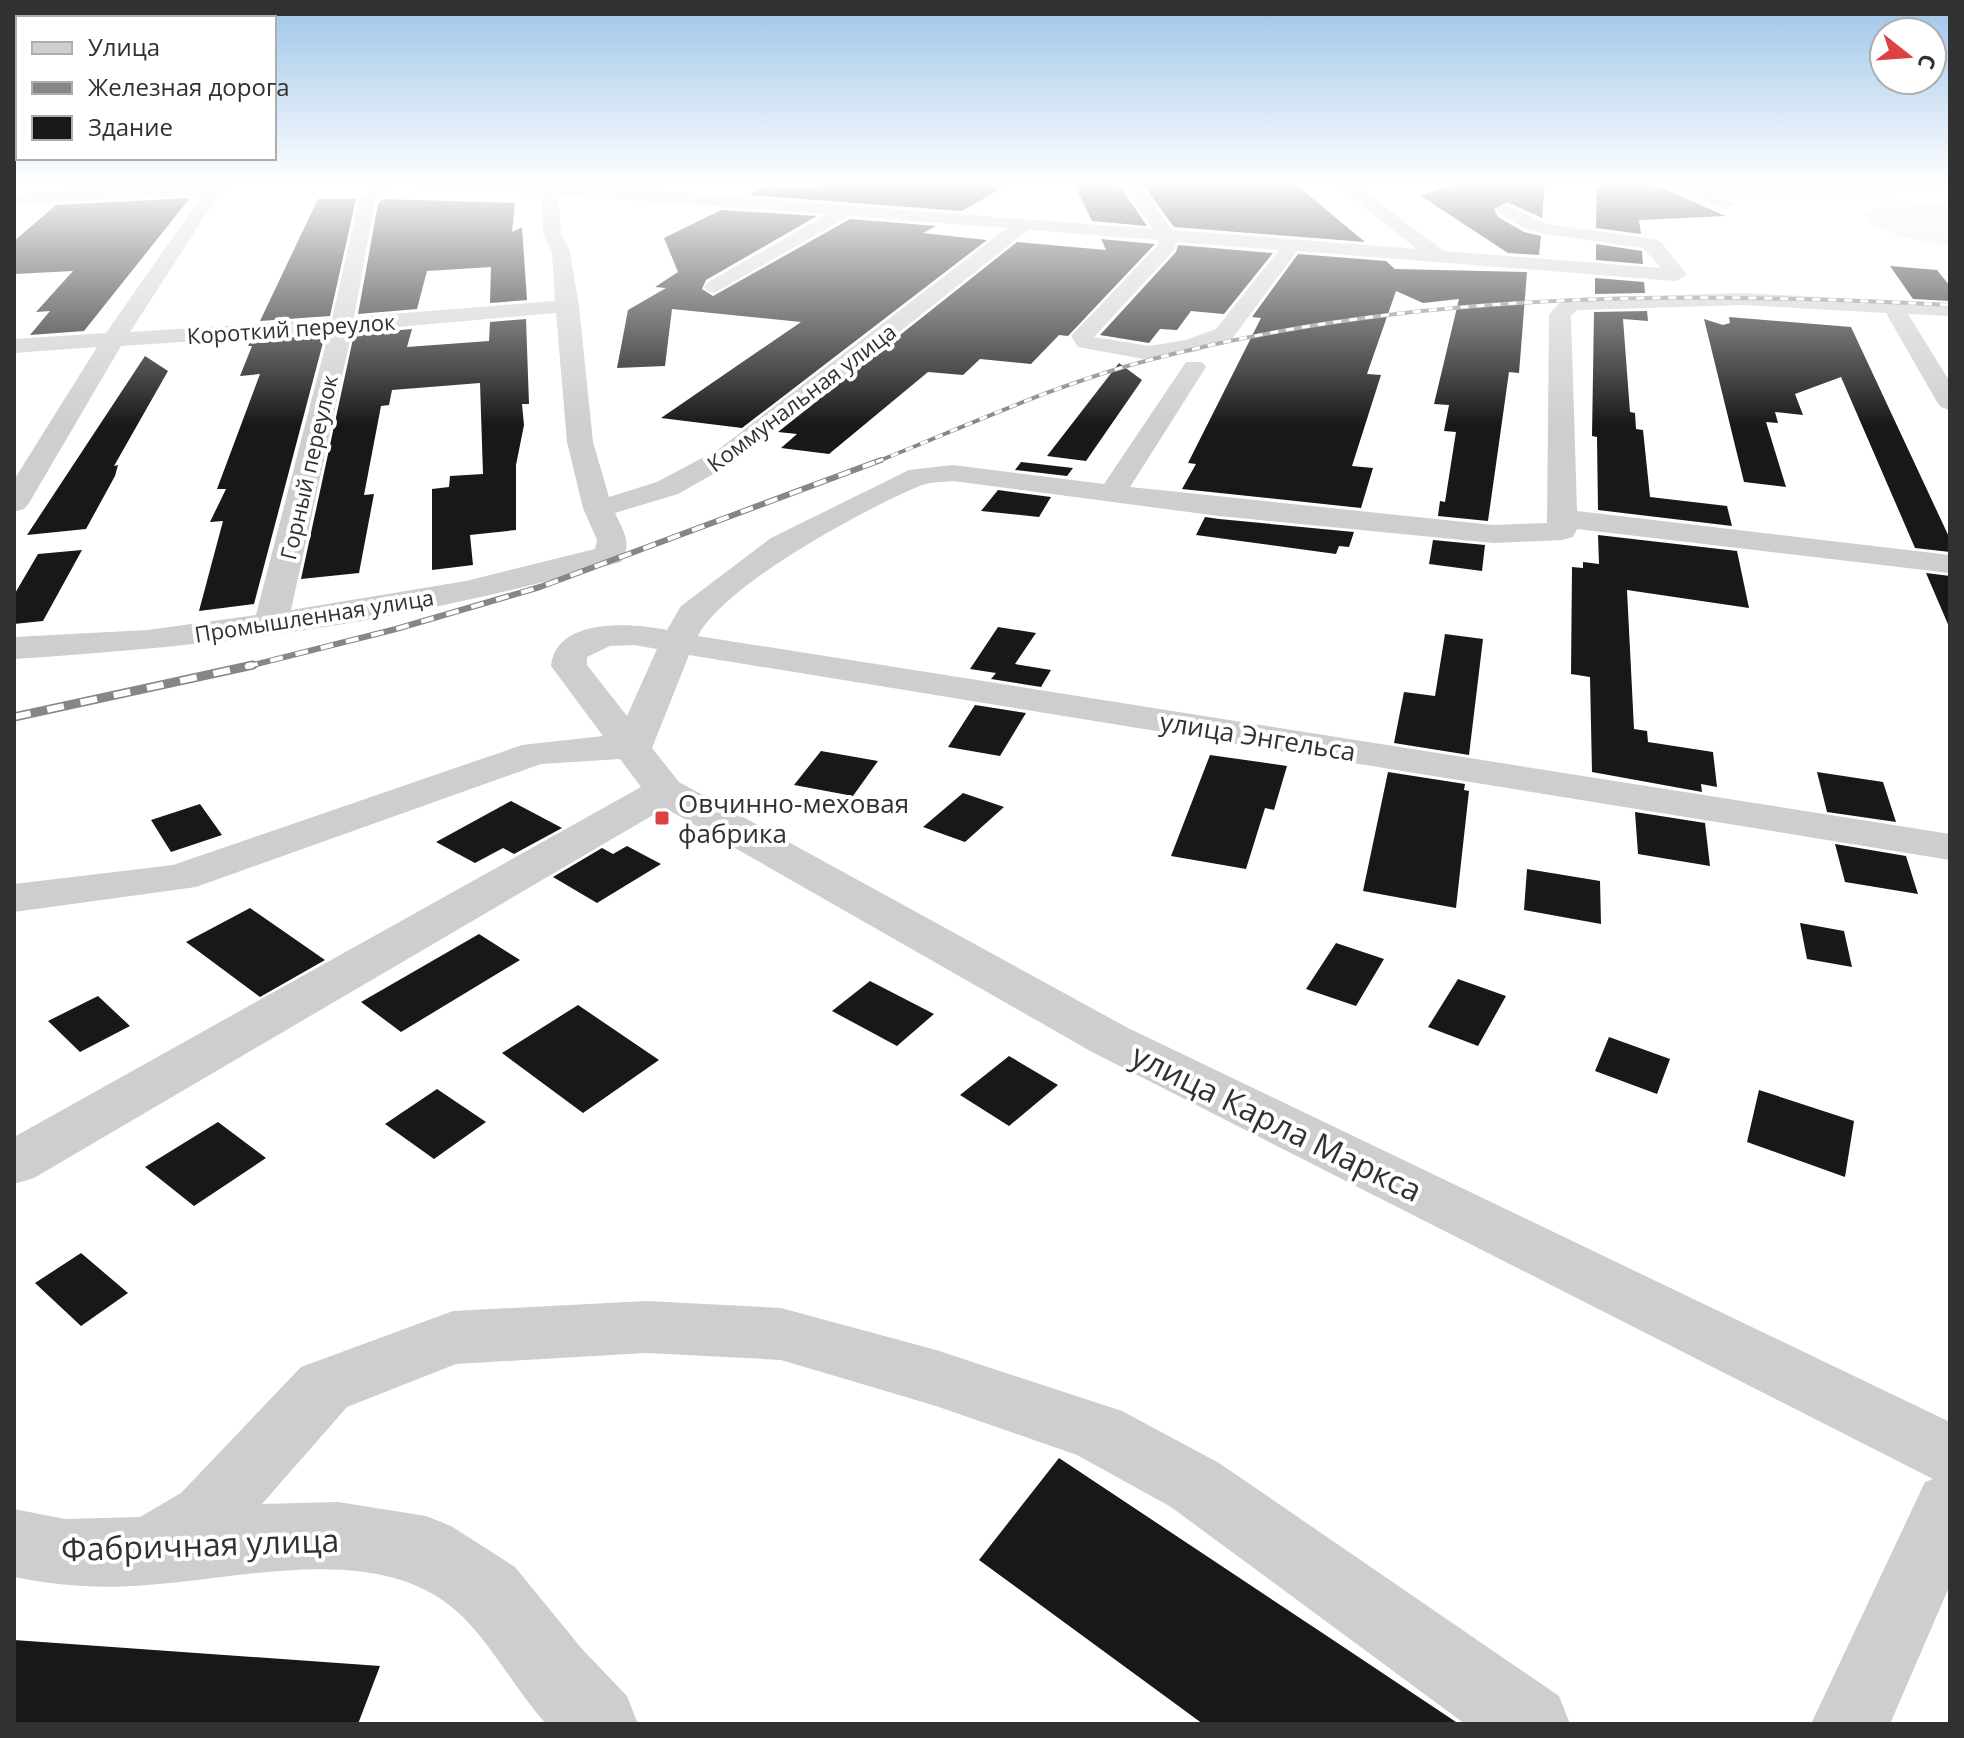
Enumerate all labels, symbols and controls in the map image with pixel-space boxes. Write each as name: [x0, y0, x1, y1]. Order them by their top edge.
legend: [16, 16, 276, 160]
north arrow: [1868, 16, 1948, 96]
text: Улица: [88, 30, 160, 63]
text: С: [1912, 51, 1944, 73]
text: Железная дорога: [88, 70, 290, 103]
text: Здание: [88, 110, 173, 143]
street label: Короткий переулок: [186, 306, 397, 350]
street label: Коммунальная улица: [700, 316, 902, 478]
street label: Горный переулок: [272, 371, 344, 562]
street label: Промышленная улица: [192, 581, 436, 649]
street label: улица Энгельса: [1158, 703, 1358, 769]
place label: Овчинно-меховая фабрика: [678, 785, 909, 851]
marker: Овчинно-меховая фабрика: [653, 809, 671, 827]
street label: улица Карла Маркса: [1125, 1033, 1429, 1211]
street label: Фабричная улица: [60, 1518, 340, 1570]

